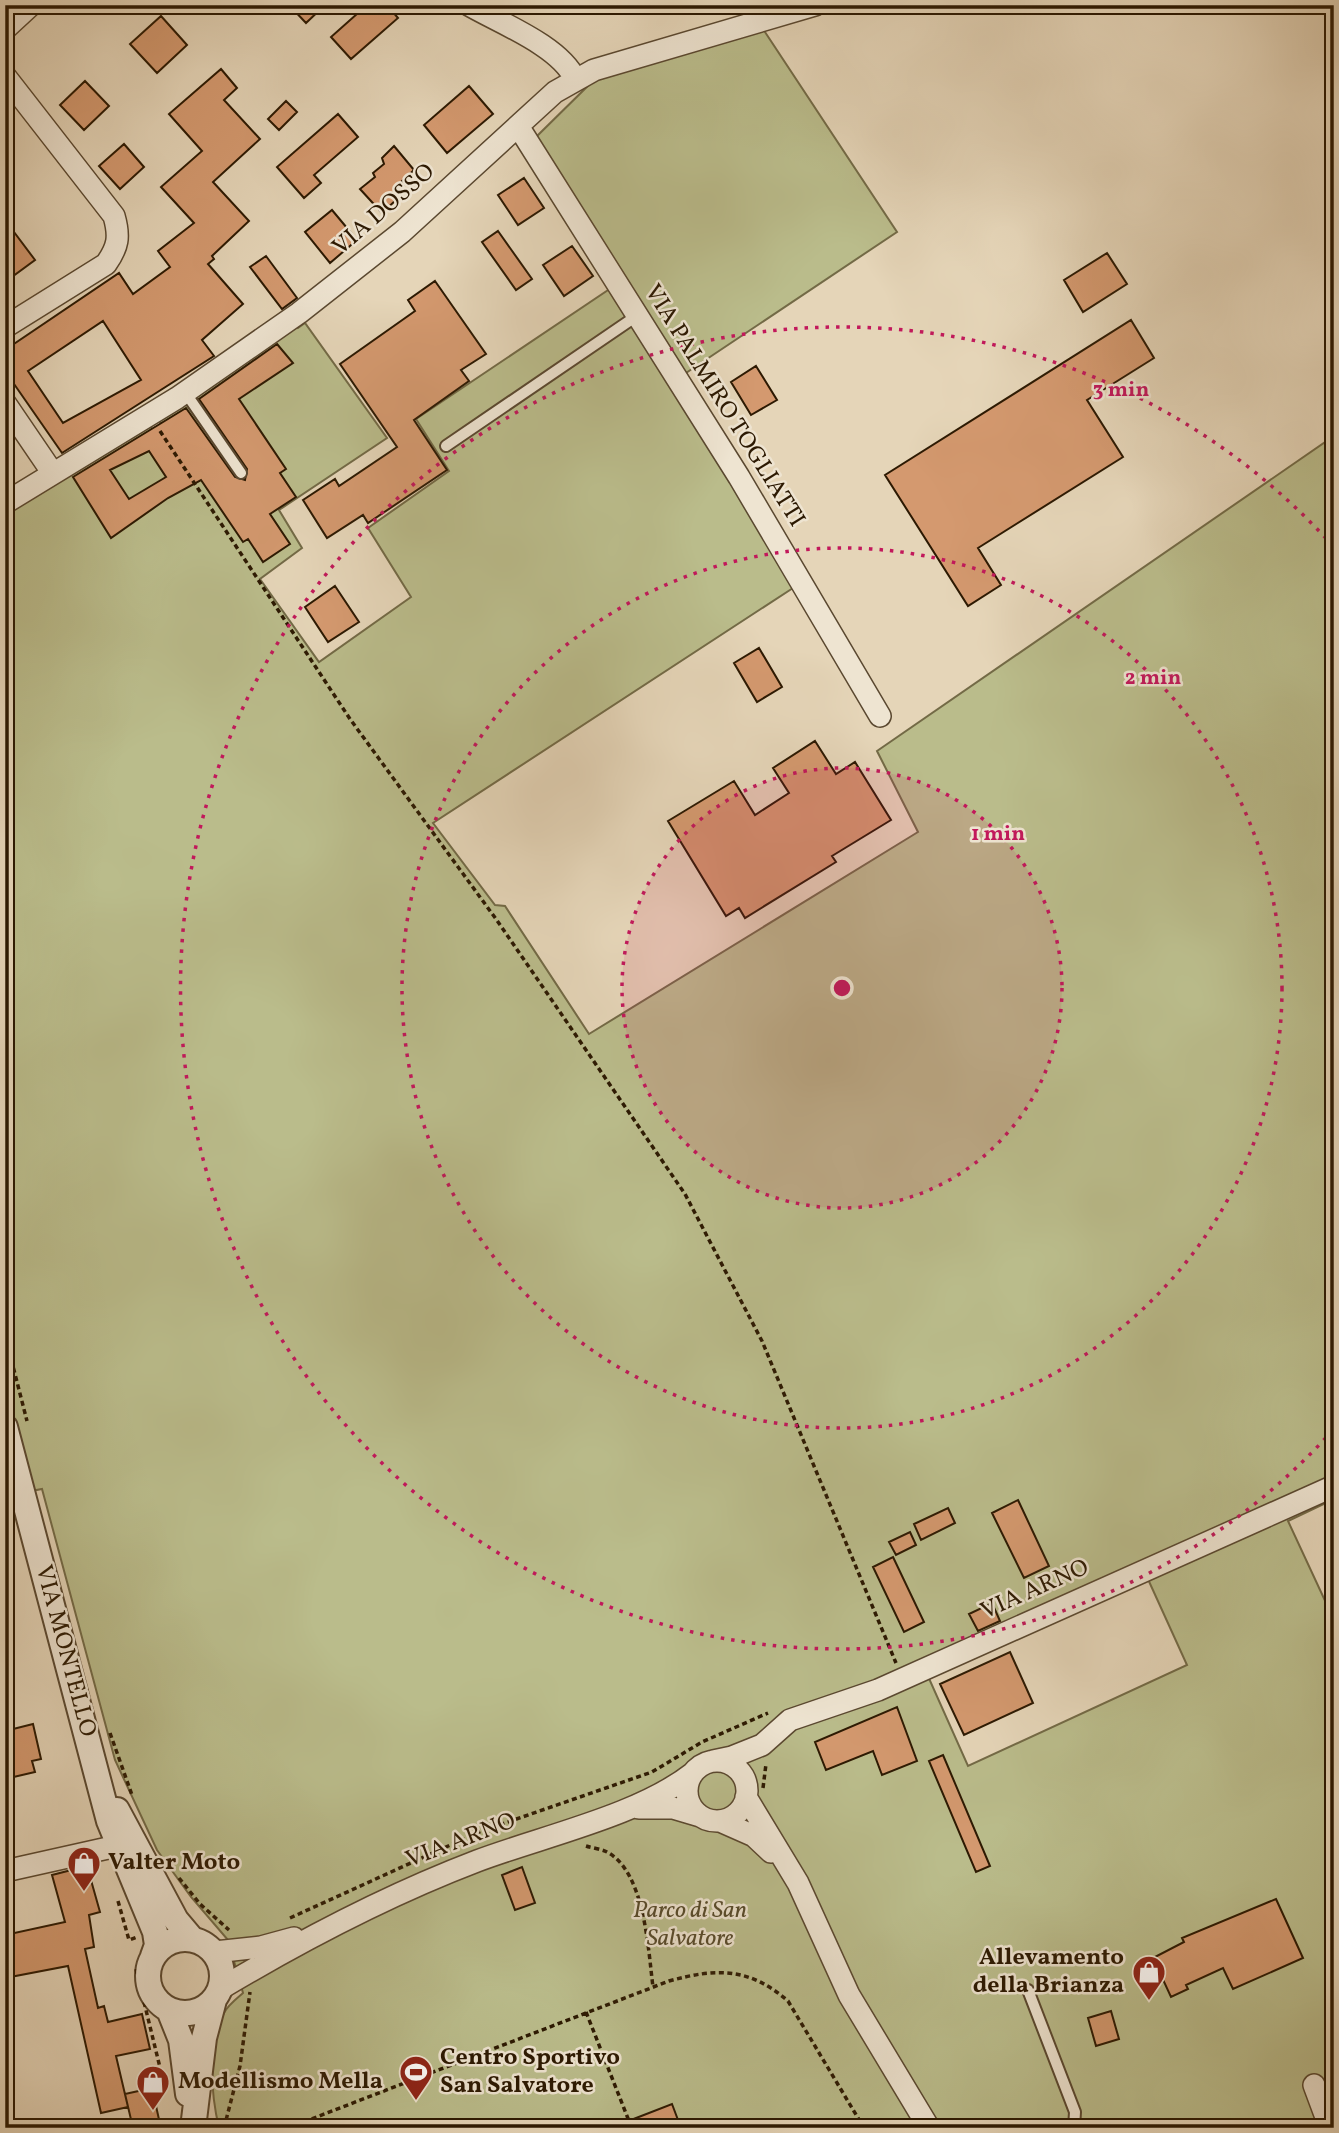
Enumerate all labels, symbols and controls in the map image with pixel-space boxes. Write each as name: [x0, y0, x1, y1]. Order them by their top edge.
street label: VIA DOSSO: [325, 156, 443, 264]
street label: VIA PALMIRO TOGLIATTI: [635, 278, 813, 534]
text: 3 min: [1093, 376, 1149, 405]
text: 2 min: [1125, 664, 1181, 693]
text: 1 min: [971, 820, 1025, 849]
centre of rings: [830, 976, 854, 1000]
street label: VIA ARNO: [975, 1551, 1095, 1629]
street label: VIA MONTELLO: [26, 1561, 104, 1741]
street label: VIA ARNO: [401, 1804, 521, 1878]
shop icon: Valter Moto: [65, 1844, 103, 1893]
place label: Valter Moto: [108, 1846, 240, 1880]
park label: Parco di San Salvatore: [633, 1894, 747, 1956]
place label: Allevamento della Brianza: [973, 1941, 1124, 2003]
shop icon: Allevamento della Brianza: [1130, 1953, 1168, 2002]
place label: Centro Sportivo San Salvatore: [440, 2041, 620, 2103]
sports icon: Centro Sportivo San Salvatore: [397, 2053, 435, 2102]
shop icon: Modellismo Mella: [134, 2063, 172, 2112]
place label: Modellismo Mella: [178, 2065, 383, 2099]

